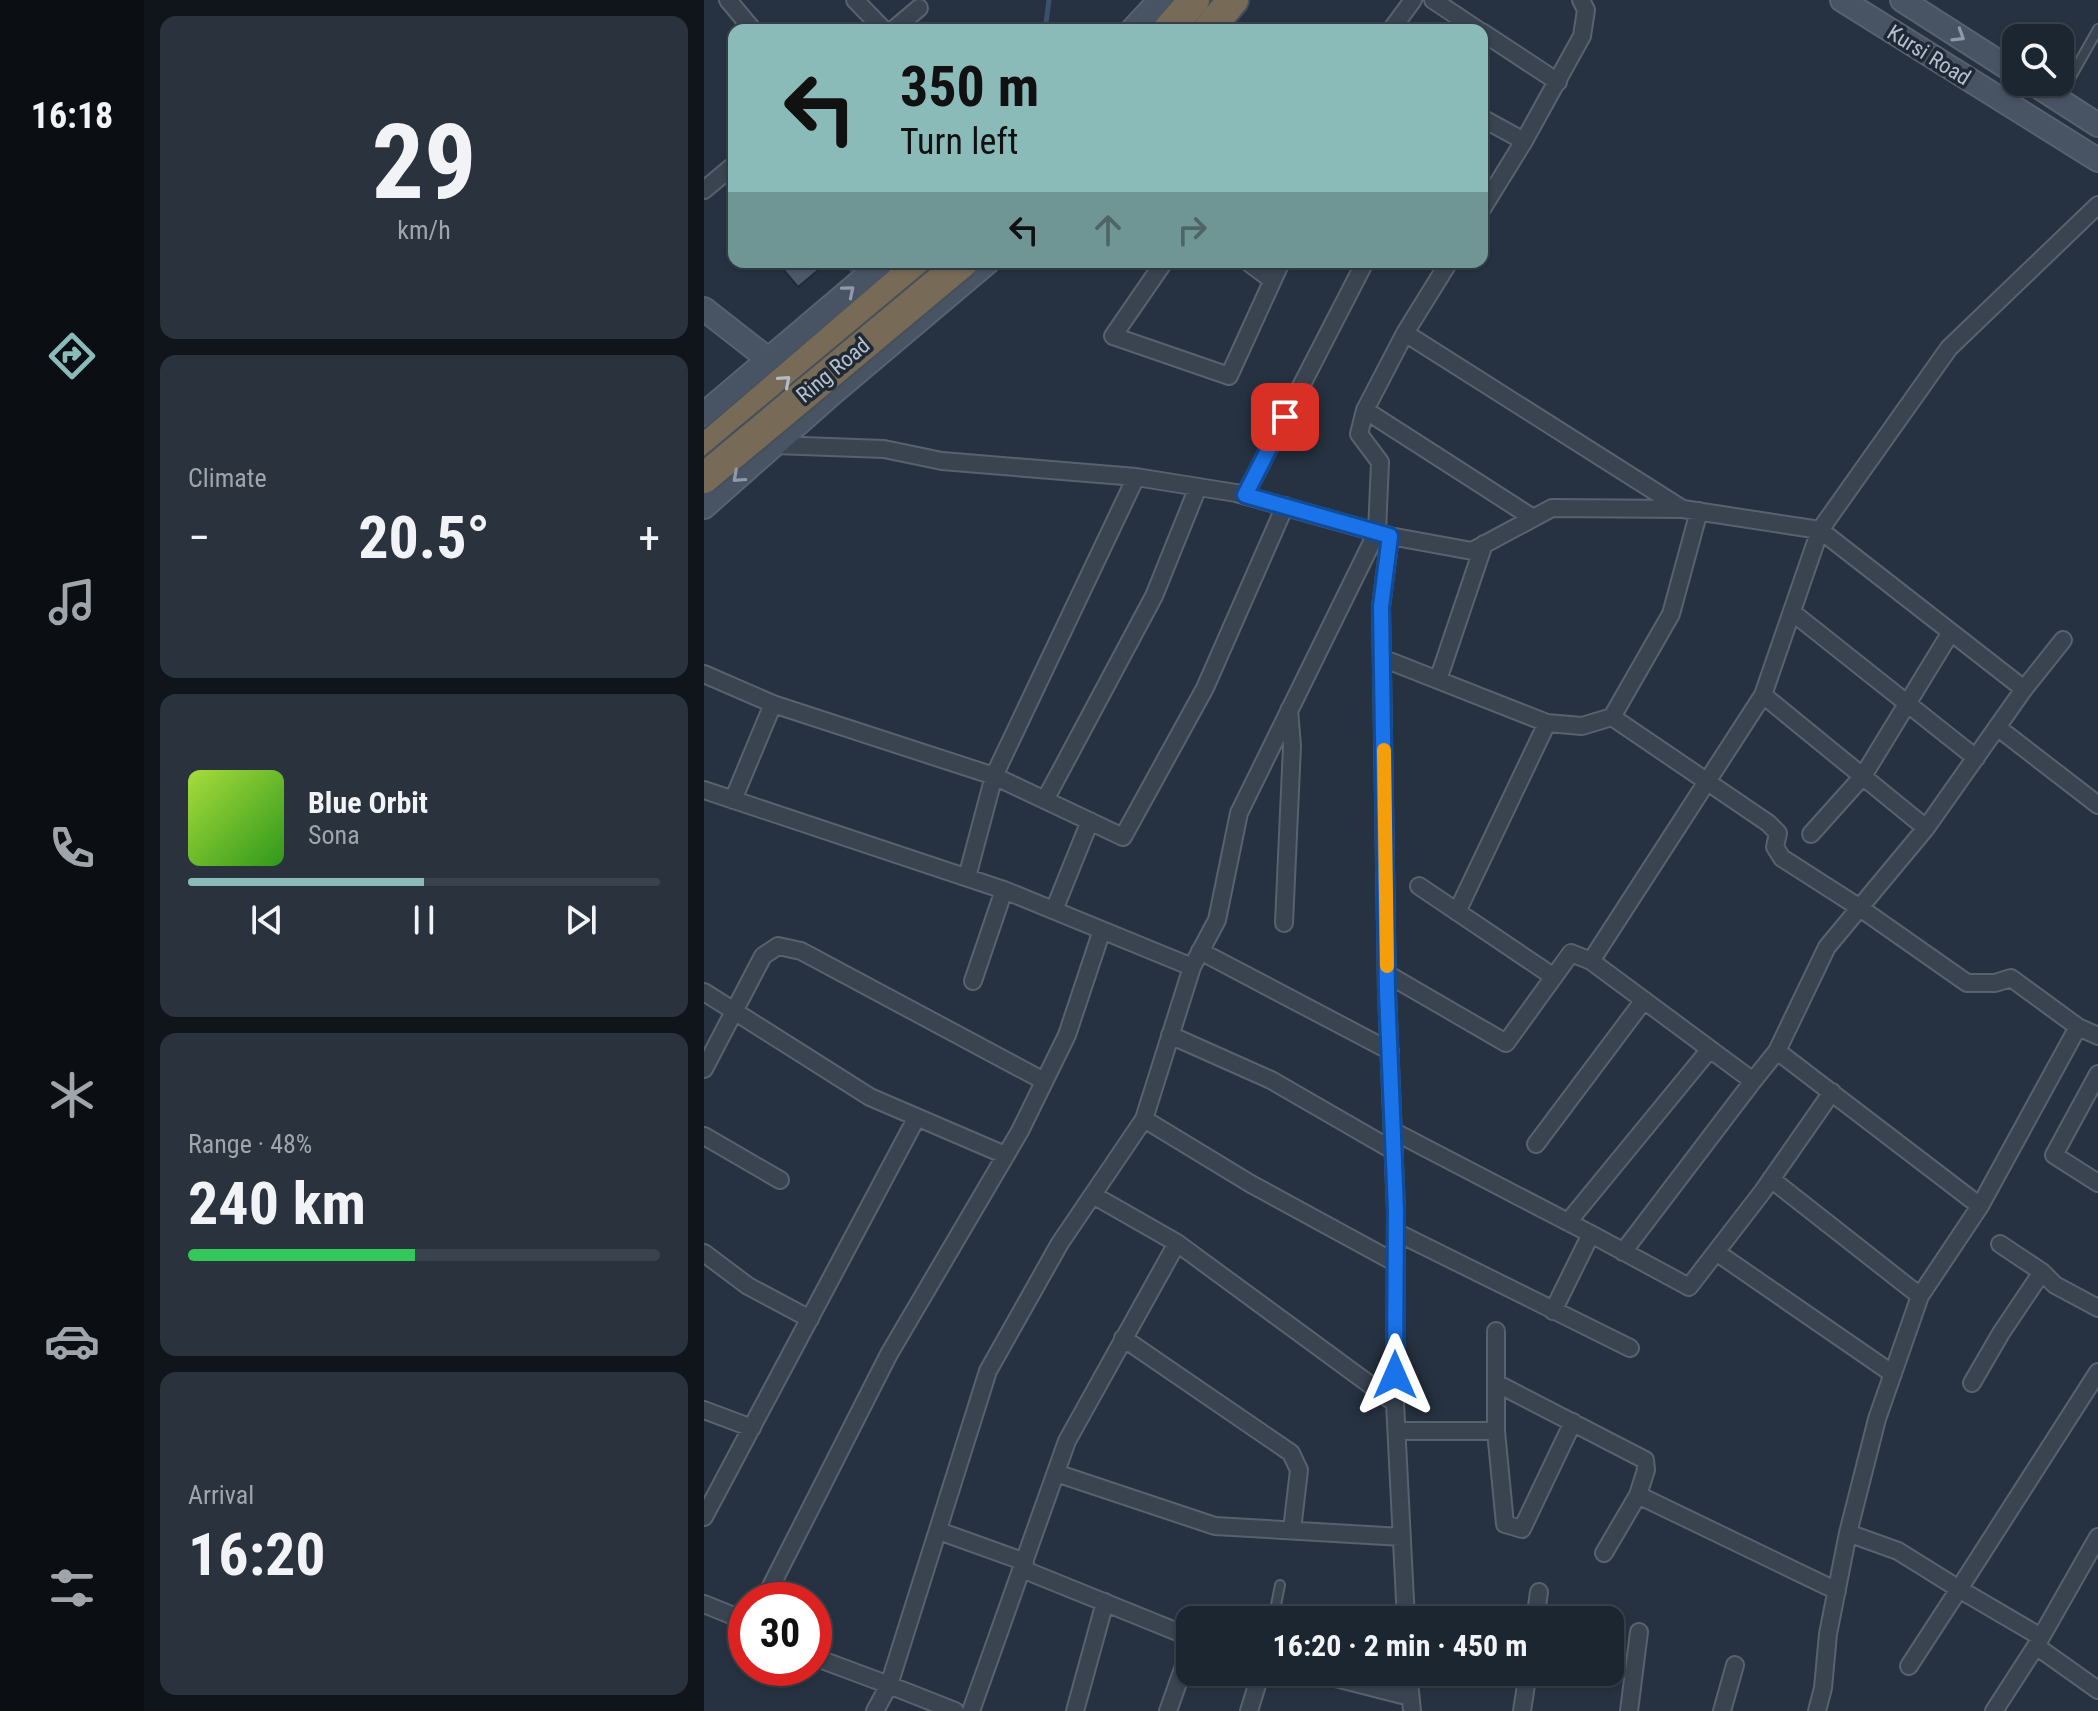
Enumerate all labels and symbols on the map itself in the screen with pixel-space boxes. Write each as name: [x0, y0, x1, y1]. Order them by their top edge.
street label: Kursi Road: [1883, 20, 1975, 90]
one-way arrow: [1950, 27, 1965, 42]
one-way arrow: [839, 286, 854, 301]
street label: Ring Road: [791, 332, 875, 408]
one-way arrow: [775, 376, 790, 391]
pin: [1251, 383, 1319, 451]
one-way arrow: [733, 467, 748, 482]
position arrow: [1353, 1333, 1437, 1417]
speed limit sign: 30: [728, 1582, 832, 1686]

